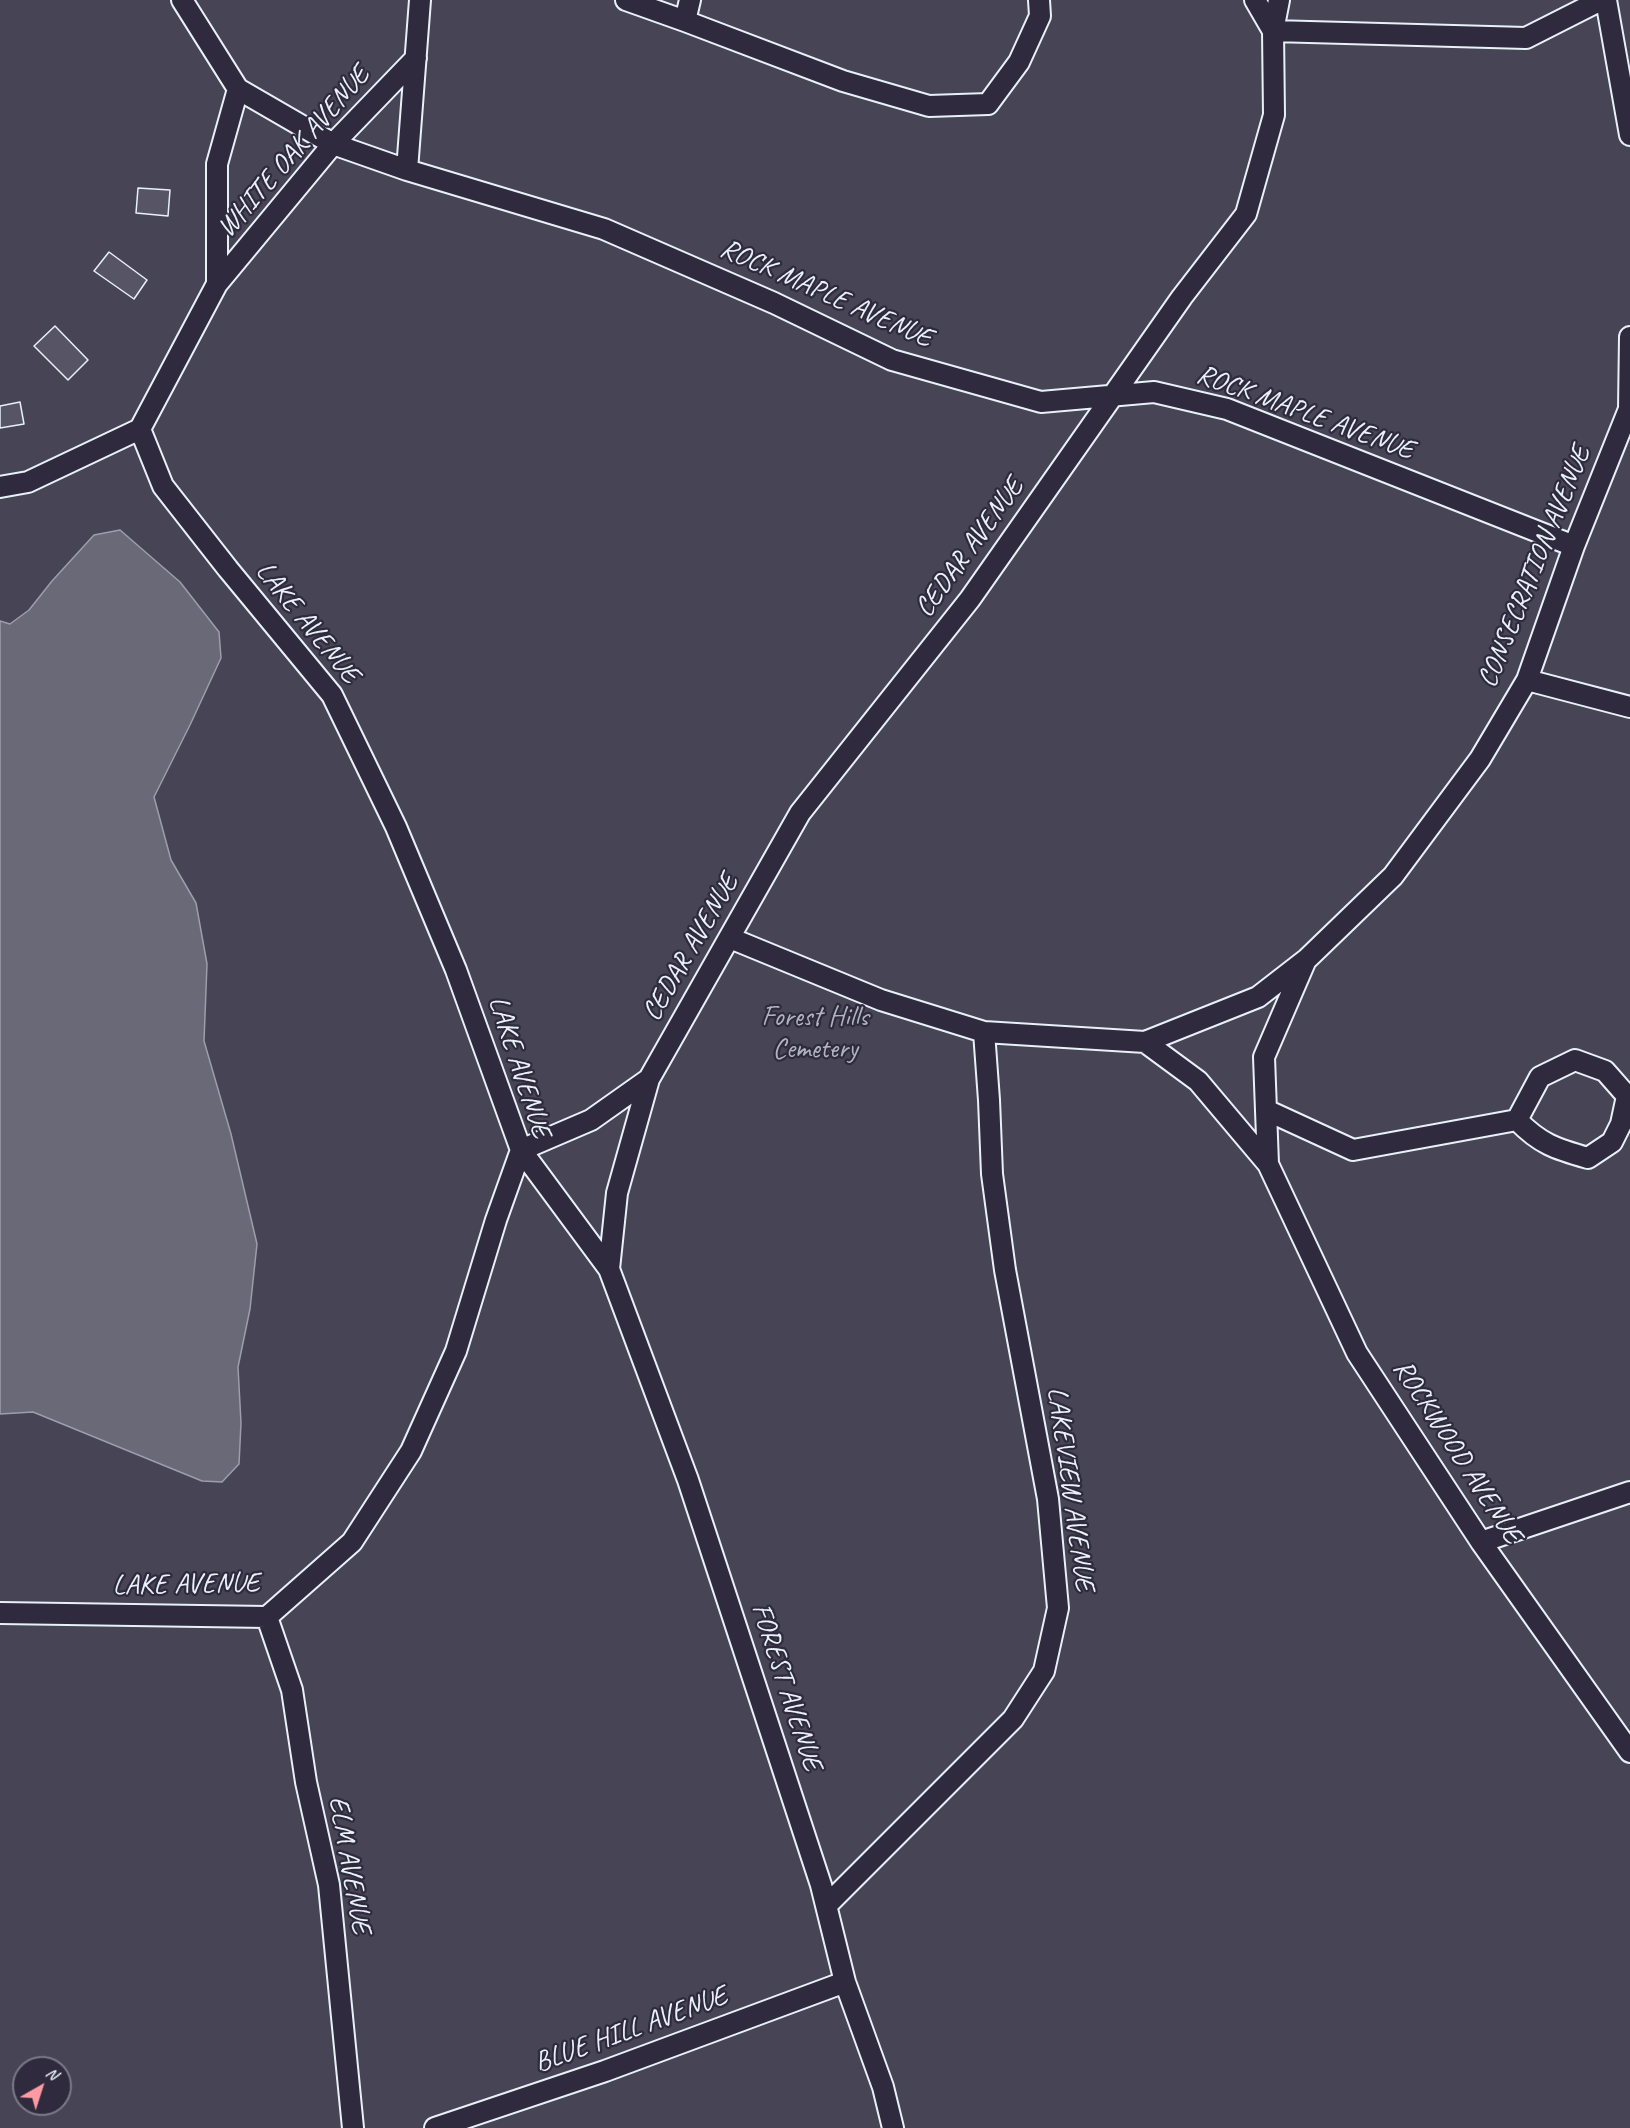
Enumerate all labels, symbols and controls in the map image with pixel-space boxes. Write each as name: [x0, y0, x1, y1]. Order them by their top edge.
street label: WHITE OAK AVENUE: [211, 60, 377, 244]
street label: ROCK MAPLE AVENUE: [715, 232, 937, 356]
street label: ROCK MAPLE AVENUE: [1192, 358, 1418, 468]
street label: CONSECRATION AVENUE: [1471, 441, 1599, 693]
street label: CEDAR AVENUE: [908, 472, 1032, 624]
street label: LAKE AVENUE: [248, 555, 366, 691]
street label: CEDAR AVENUE: [636, 869, 746, 1027]
street label: LAKE AVENUE: [480, 992, 558, 1142]
park label: Forest Hills Cemetery: [761, 1001, 869, 1067]
street label: ROCKWOOD AVENUE: [1385, 1354, 1529, 1550]
street label: LAKEVIEW AVENUE: [1039, 1385, 1101, 1593]
street label: LAKE AVENUE: [112, 1567, 260, 1603]
street label: FOREST AVENUE: [743, 1599, 829, 1775]
street label: ELM AVENUE: [320, 1794, 378, 1936]
street label: BLUE HILL AVENUE: [530, 1980, 732, 2080]
north arrow: [12, 2056, 72, 2116]
text: N: [42, 2063, 62, 2084]

